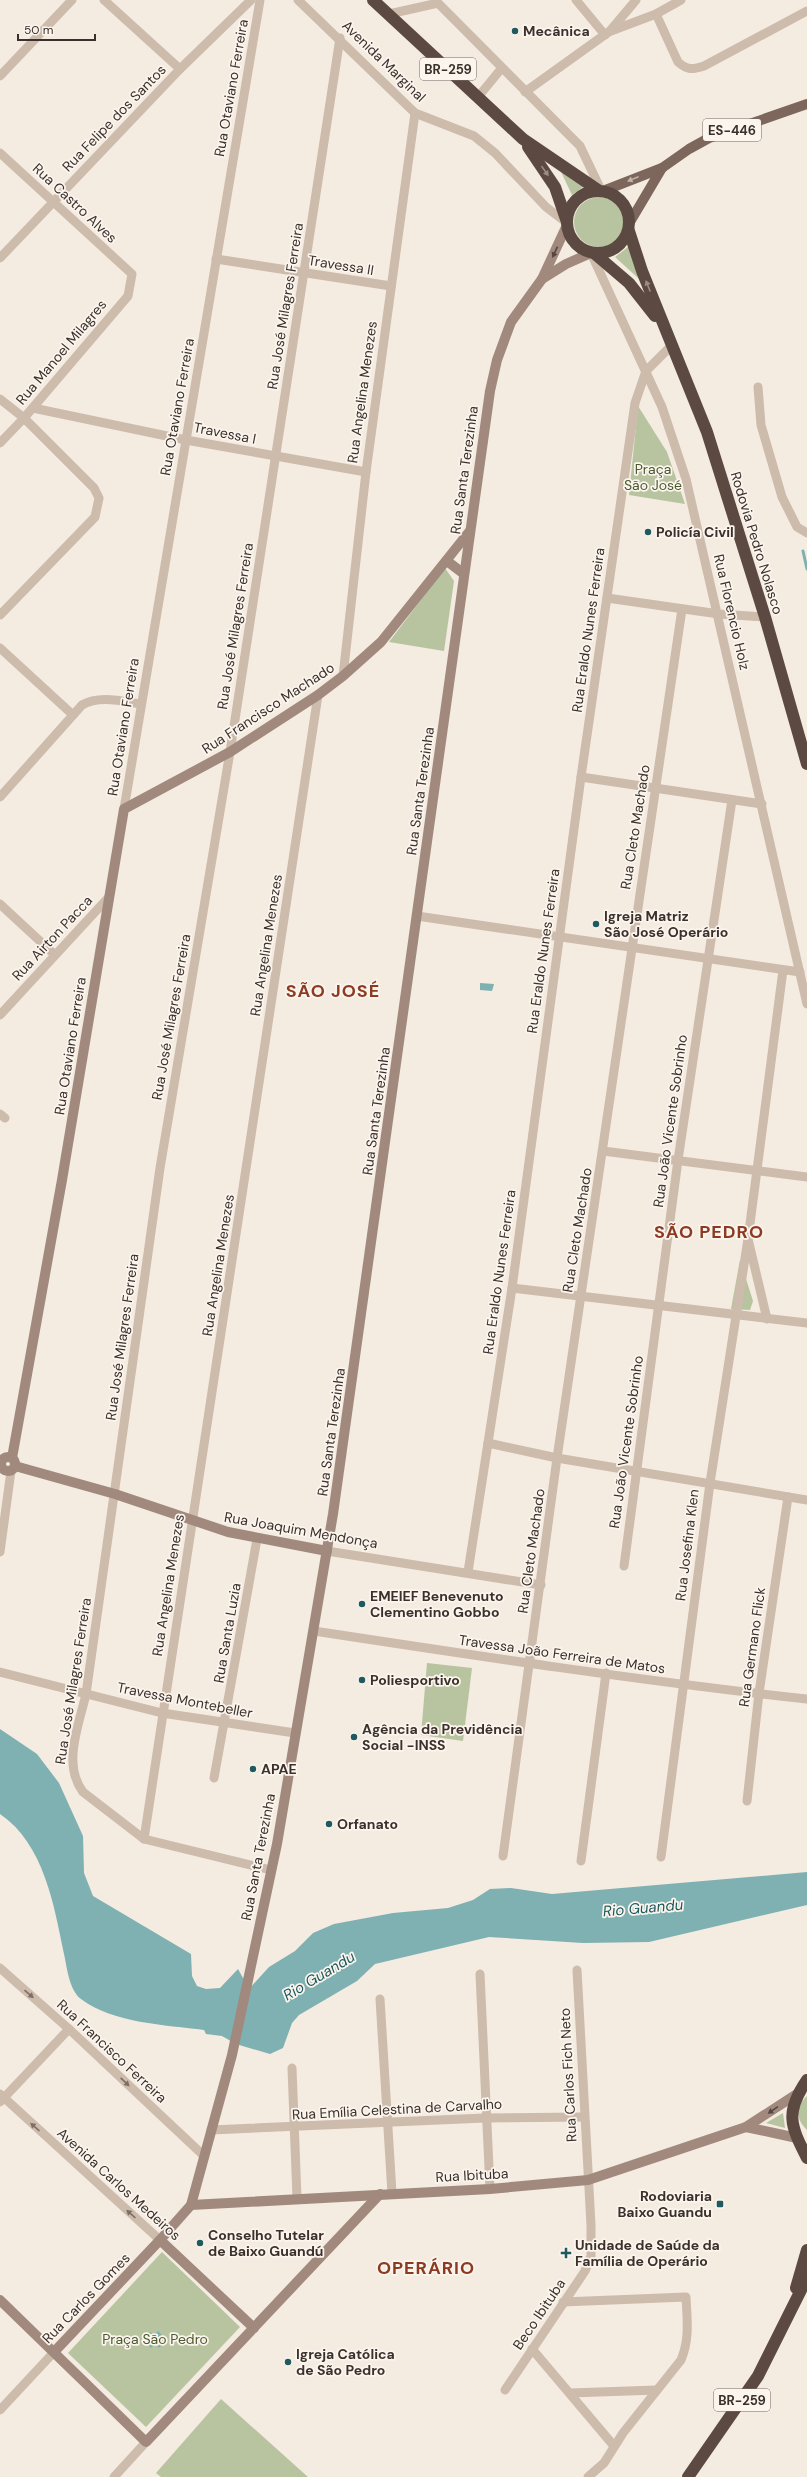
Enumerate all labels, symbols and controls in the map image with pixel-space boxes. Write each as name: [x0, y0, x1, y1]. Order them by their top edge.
scale bar: [18, 16, 95, 42]
street label: Avenida Marginal: [338, 17, 430, 105]
street label: Rua Otaviano Ferreira: [210, 18, 252, 158]
text: 50 m: [24, 22, 53, 38]
place label: Mecânica: [523, 22, 590, 40]
marker: Mecânica: [510, 26, 520, 36]
road number: BR-259: [420, 58, 476, 80]
street label: Rua Felipe dos Santos: [58, 61, 170, 175]
road number: ES-446: [703, 119, 761, 141]
street label: Rua Castro Alves: [29, 159, 121, 247]
one-way arrow: [541, 166, 549, 176]
one-way arrow: [626, 177, 638, 183]
street label: Rua José Milagres Ferreira: [263, 221, 307, 391]
one-way arrow: [552, 247, 558, 258]
street label: Travessa II: [307, 251, 375, 279]
one-way arrow: [645, 279, 651, 291]
street label: Rua Manoel Milagres: [12, 296, 110, 408]
street label: Rua Angelina Menezes: [343, 320, 381, 464]
street label: Rua Otaviano Ferreira: [156, 337, 198, 477]
street label: Rua Santa Terezinha: [446, 405, 482, 535]
street label: Travessa I: [192, 418, 258, 448]
park label: Praça São José: [624, 460, 682, 494]
street label: Rodovia Pedro Nolasco: [727, 469, 787, 617]
place label: Policía Civil: [656, 523, 734, 541]
marker: Policía Civil: [643, 527, 653, 537]
street label: Rua José Milagres Ferreira: [213, 541, 257, 711]
street label: Rua Eraldo Nunes Ferreira: [568, 547, 608, 713]
street label: Rua Florencio Holz: [710, 552, 754, 672]
street label: Rua Otaviano Ferreira: [103, 657, 143, 797]
street label: Rua Francisco Machado: [198, 658, 338, 758]
street label: Rua Santa Terezinha: [402, 726, 438, 856]
street label: Rua Cleto Machado: [616, 763, 654, 891]
street label: Rua Eraldo Nunes Ferreira: [523, 868, 563, 1034]
street label: Rua Angelina Menezes: [246, 873, 286, 1017]
street label: Rua Airton Pacca: [8, 892, 96, 984]
place label: Igreja Matriz São José Operário: [604, 907, 728, 941]
marker: Igreja Matriz São José Operário: [591, 919, 601, 929]
street label: Rua José Milagres Ferreira: [148, 933, 194, 1101]
street label: Rua Otaviano Ferreira: [50, 976, 90, 1116]
district label: SÃO JOSÉ: [286, 979, 380, 1003]
street label: Rua João Vicente Sobrinho: [649, 1033, 691, 1209]
street label: Rua Santa Terezinha: [358, 1046, 394, 1176]
street label: Rua Cleto Machado: [558, 1166, 596, 1294]
street label: Rua Eraldo Nunes Ferreira: [479, 1189, 519, 1355]
street label: Rua Angelina Menezes: [198, 1193, 238, 1337]
district label: SÃO PEDRO: [654, 1220, 764, 1244]
street label: Rua José Milagres Ferreira: [101, 1252, 143, 1422]
street label: Rua João Vicente Sobrinho: [605, 1354, 647, 1530]
street label: Rua Santa Terezinha: [313, 1367, 349, 1497]
street label: Rua Cleto Machado: [513, 1487, 549, 1615]
street label: Rua Josefina Klen: [671, 1488, 703, 1602]
street label: Rua Joaquim Mendonça: [223, 1508, 379, 1552]
street label: Rua Angelina Menezes: [148, 1513, 188, 1657]
street label: Rua Santa Luzia: [209, 1582, 245, 1684]
street label: Rua Germano Flick: [735, 1586, 769, 1708]
place label: EMEIEF Benevenuto Clementino Gobbo: [370, 1587, 504, 1621]
street label: Rua José Milagres Ferreira: [51, 1596, 95, 1766]
marker: EMEIEF Benevenuto Clementino Gobbo: [357, 1599, 367, 1609]
street label: Travessa João Ferreira de Matos: [458, 1631, 666, 1677]
place label: Poliesportivo: [370, 1671, 460, 1689]
marker: Poliesportivo: [357, 1675, 367, 1685]
street label: Travessa Montebeller: [116, 1678, 254, 1722]
place label: Agência da Previdência Social -INSS: [362, 1720, 522, 1754]
marker: Agência da Previdência Social -INSS: [349, 1732, 359, 1742]
place label: APAE: [261, 1760, 297, 1778]
marker: APAE: [248, 1764, 258, 1774]
street label: Rua Santa Terezinha: [237, 1792, 279, 1922]
place label: Orfanato: [337, 1815, 398, 1833]
marker: Orfanato: [324, 1819, 334, 1829]
water label: Rio Guandu: [602, 1894, 684, 1921]
water label: Rio Guandu: [279, 1946, 359, 2005]
one-way arrow: [25, 1989, 34, 1998]
street label: Rua Francisco Ferreira: [53, 1995, 171, 2107]
street label: Rua Carlos Fich Neto: [555, 2007, 581, 2143]
one-way arrow: [120, 2077, 130, 2087]
street label: Rua Emília Celestina de Carvalho: [291, 2095, 503, 2123]
one-way arrow: [768, 2106, 778, 2114]
one-way arrow: [30, 2122, 40, 2131]
street label: Avenida Carlos Medeiros: [53, 2124, 185, 2244]
street label: Rua Ibituba: [435, 2164, 509, 2186]
place label: Rodoviaria Baixo Guandu: [617, 2187, 712, 2221]
marker: Rodoviaria Baixo Guandu: [715, 2199, 725, 2209]
one-way arrow: [126, 2209, 136, 2219]
place label: Conselho Tutelar de Baixo Guandú: [208, 2226, 324, 2260]
place label: Unidade de Saúde da Família de Operário: [575, 2236, 720, 2270]
marker: Conselho Tutelar de Baixo Guandú: [195, 2238, 205, 2248]
marker: Unidade de Saúde da Família de Operário: [560, 2247, 572, 2259]
street label: Rua Carlos Gomes: [38, 2249, 134, 2347]
district label: OPERÁRIO: [377, 2256, 475, 2280]
street label: Beco Ibituba: [509, 2275, 569, 2353]
park label: Praça São Pedro: [102, 2330, 208, 2348]
place label: Igreja Católica de São Pedro: [296, 2345, 395, 2379]
marker: Igreja Católica de São Pedro: [283, 2357, 293, 2367]
road number: BR-259: [714, 2389, 770, 2411]

